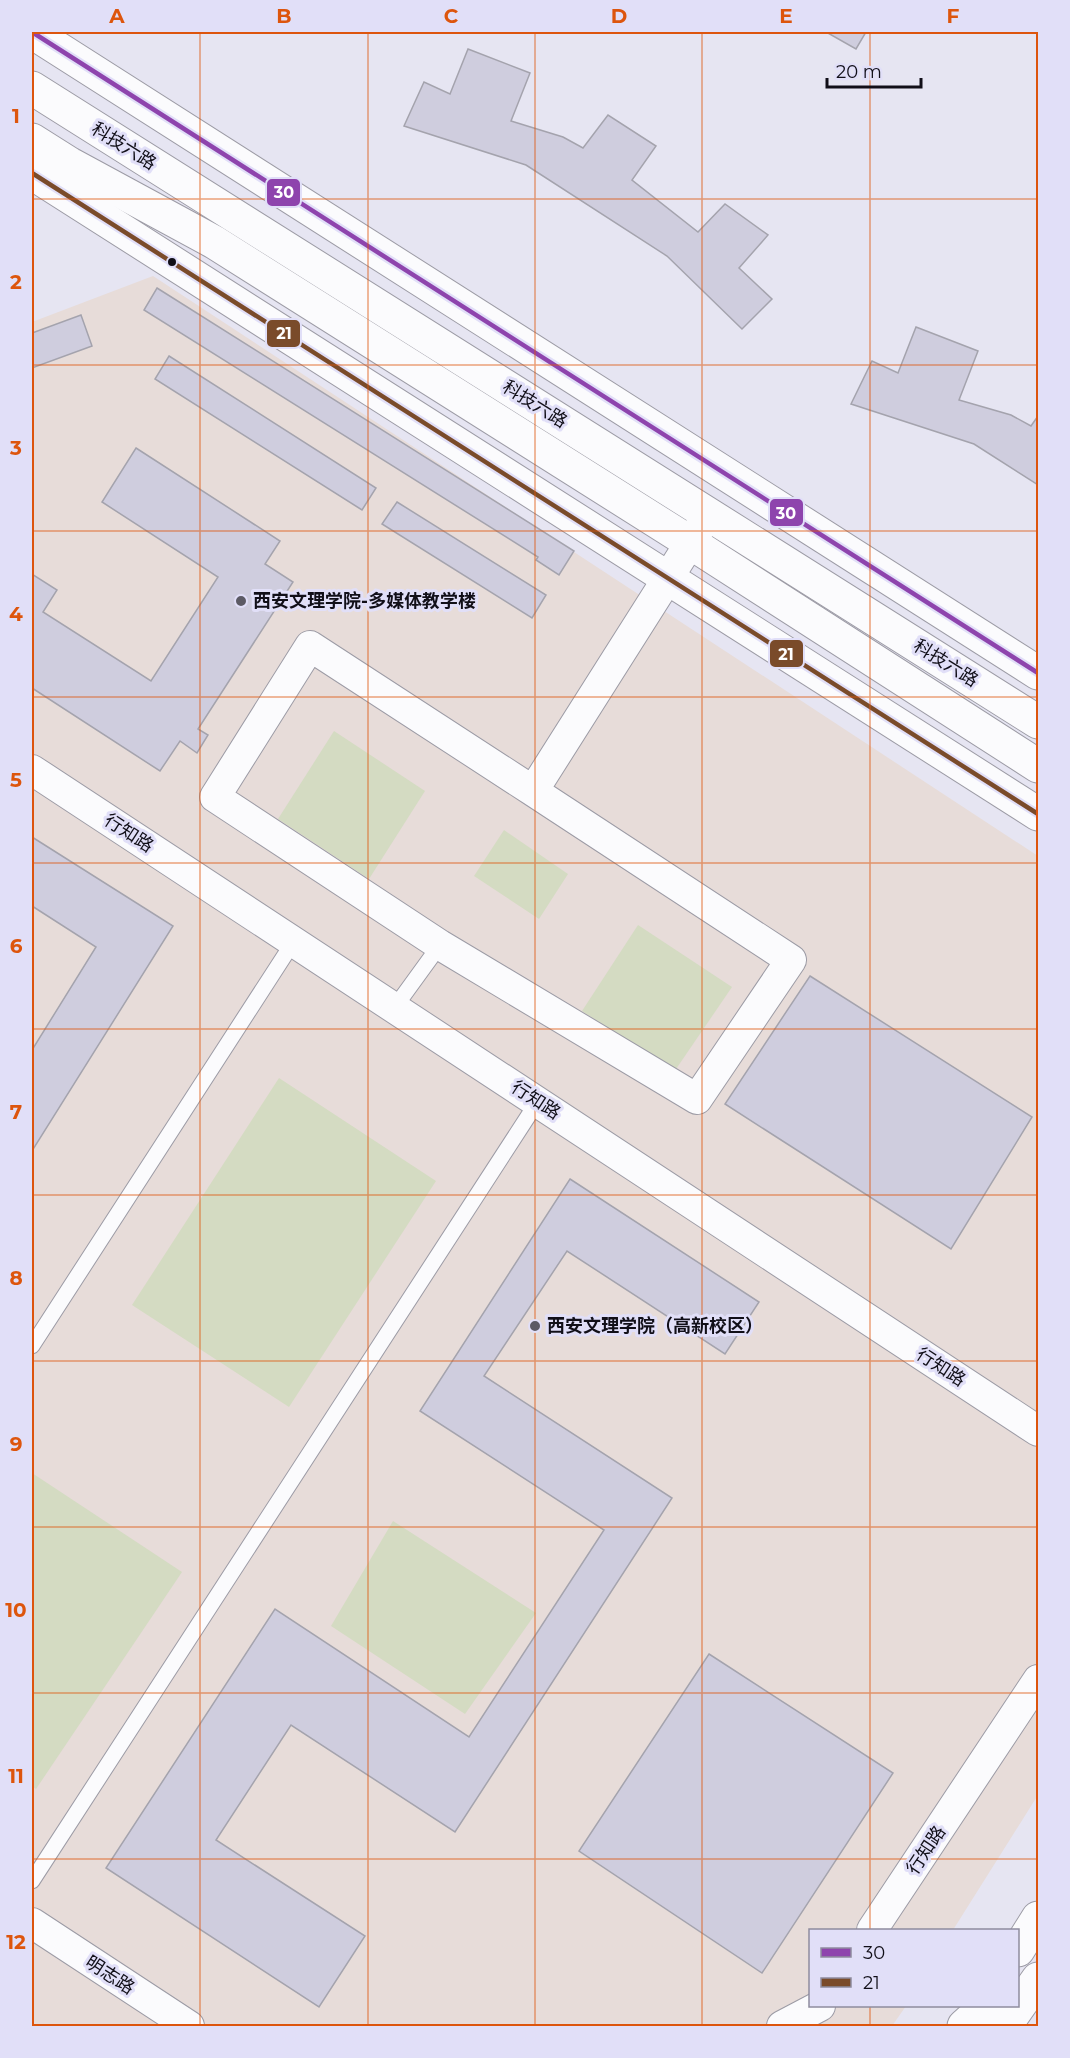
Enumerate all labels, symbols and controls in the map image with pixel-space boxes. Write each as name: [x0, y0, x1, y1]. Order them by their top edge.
text: A: [108, 4, 125, 28]
text: B: [276, 4, 292, 28]
text: C: [444, 4, 459, 28]
text: D: [611, 4, 627, 28]
text: E: [779, 4, 793, 28]
text: F: [947, 4, 960, 28]
scale bar: [827, 51, 922, 89]
text: 20 m: [836, 61, 882, 83]
text: 1: [12, 104, 20, 128]
street label: 科技六路: [88, 118, 160, 174]
line badge: 30: [266, 178, 301, 207]
text: 30: [273, 183, 294, 202]
unlabelled marker: [166, 256, 178, 268]
text: 2: [10, 270, 22, 294]
line badge: 21: [266, 319, 301, 348]
text: 21: [276, 324, 292, 343]
street label: 科技六路: [499, 376, 571, 432]
text: 3: [9, 436, 22, 460]
line badge: 30: [769, 498, 804, 527]
text: 30: [775, 504, 796, 523]
place label: 西安文理学院-多媒体教学楼: [253, 590, 476, 612]
marker: 西安文理学院-多媒体教学楼: [234, 594, 248, 608]
text: 4: [9, 602, 23, 626]
street label: 科技六路: [910, 635, 982, 691]
line badge: 21: [769, 639, 804, 668]
text: 21: [778, 645, 794, 664]
text: 5: [10, 768, 22, 792]
street label: 行知路: [100, 809, 158, 857]
text: 6: [10, 934, 23, 958]
street label: 行知路: [507, 1076, 565, 1124]
text: 7: [10, 1100, 22, 1124]
text: 8: [9, 1266, 23, 1290]
place label: 西安文理学院（高新校区）: [547, 1315, 763, 1337]
marker: 西安文理学院（高新校区）: [528, 1319, 542, 1333]
street label: 行知路: [912, 1343, 970, 1391]
text: 9: [10, 1432, 22, 1456]
text: 10: [5, 1598, 27, 1622]
text: 11: [8, 1764, 24, 1788]
street label: 行知路: [902, 1821, 950, 1879]
legend: [809, 1929, 1019, 2007]
text: 12: [6, 1930, 26, 1954]
text: 30: [863, 1942, 885, 1964]
street label: 明志路: [81, 1951, 139, 1999]
text: 21: [863, 1972, 880, 1994]

